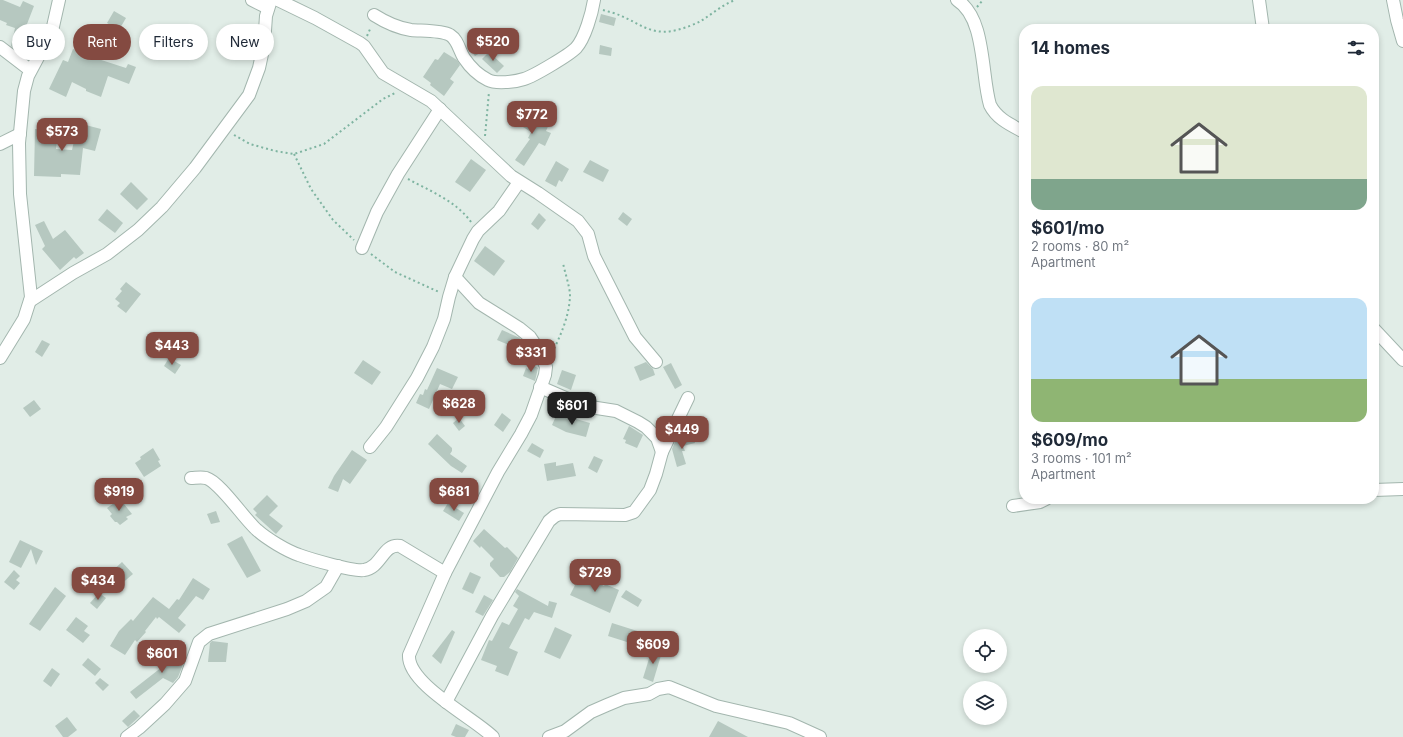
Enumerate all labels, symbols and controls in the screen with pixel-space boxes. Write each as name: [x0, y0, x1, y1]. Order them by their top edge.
chip: Buy: [12, 24, 65, 60]
chip: Rent: [73, 24, 131, 60]
chip: Filters: [139, 24, 208, 60]
chip: New: [216, 24, 274, 60]
pin: $520: [469, 28, 517, 62]
text: $520: [476, 33, 510, 49]
icon: filters: [1345, 37, 1367, 59]
text: 14 homes: [1031, 38, 1110, 58]
pin: $772: [508, 101, 556, 135]
text: $772: [516, 106, 548, 122]
icon: home: [1163, 112, 1235, 184]
pin: $573: [38, 118, 86, 152]
text: $573: [46, 123, 78, 139]
text: $601/mo: [1031, 218, 1105, 238]
text: 2 rooms · 80 m²: [1031, 238, 1129, 254]
text: Apartment: [1031, 254, 1096, 270]
icon: home: [1163, 324, 1235, 396]
pin: $443: [148, 332, 196, 366]
text: $443: [155, 337, 189, 353]
pin: $331: [507, 339, 555, 373]
text: $331: [516, 344, 546, 360]
pin: $628: [435, 390, 483, 424]
pin: $601: [548, 392, 596, 426]
text: $628: [442, 395, 476, 411]
text: $601: [556, 397, 588, 413]
pin: $449: [658, 416, 706, 450]
text: $449: [665, 421, 699, 437]
text: $609/mo: [1031, 430, 1108, 450]
text: 3 rooms · 101 m²: [1031, 450, 1132, 466]
text: Apartment: [1031, 466, 1096, 482]
pin: $919: [95, 478, 143, 512]
pin: $681: [430, 478, 478, 512]
text: $919: [103, 483, 135, 499]
text: $681: [438, 483, 470, 499]
pin: $729: [571, 559, 619, 593]
text: $729: [579, 564, 611, 580]
pin: $434: [74, 567, 122, 601]
text: $434: [81, 572, 115, 588]
map controls: [963, 629, 1007, 725]
button: locate: [963, 629, 1007, 673]
pin: $609: [629, 631, 677, 665]
text: $609: [636, 636, 670, 652]
pin: $601: [138, 640, 186, 674]
text: $601: [146, 645, 178, 661]
button: layers: [963, 681, 1007, 725]

